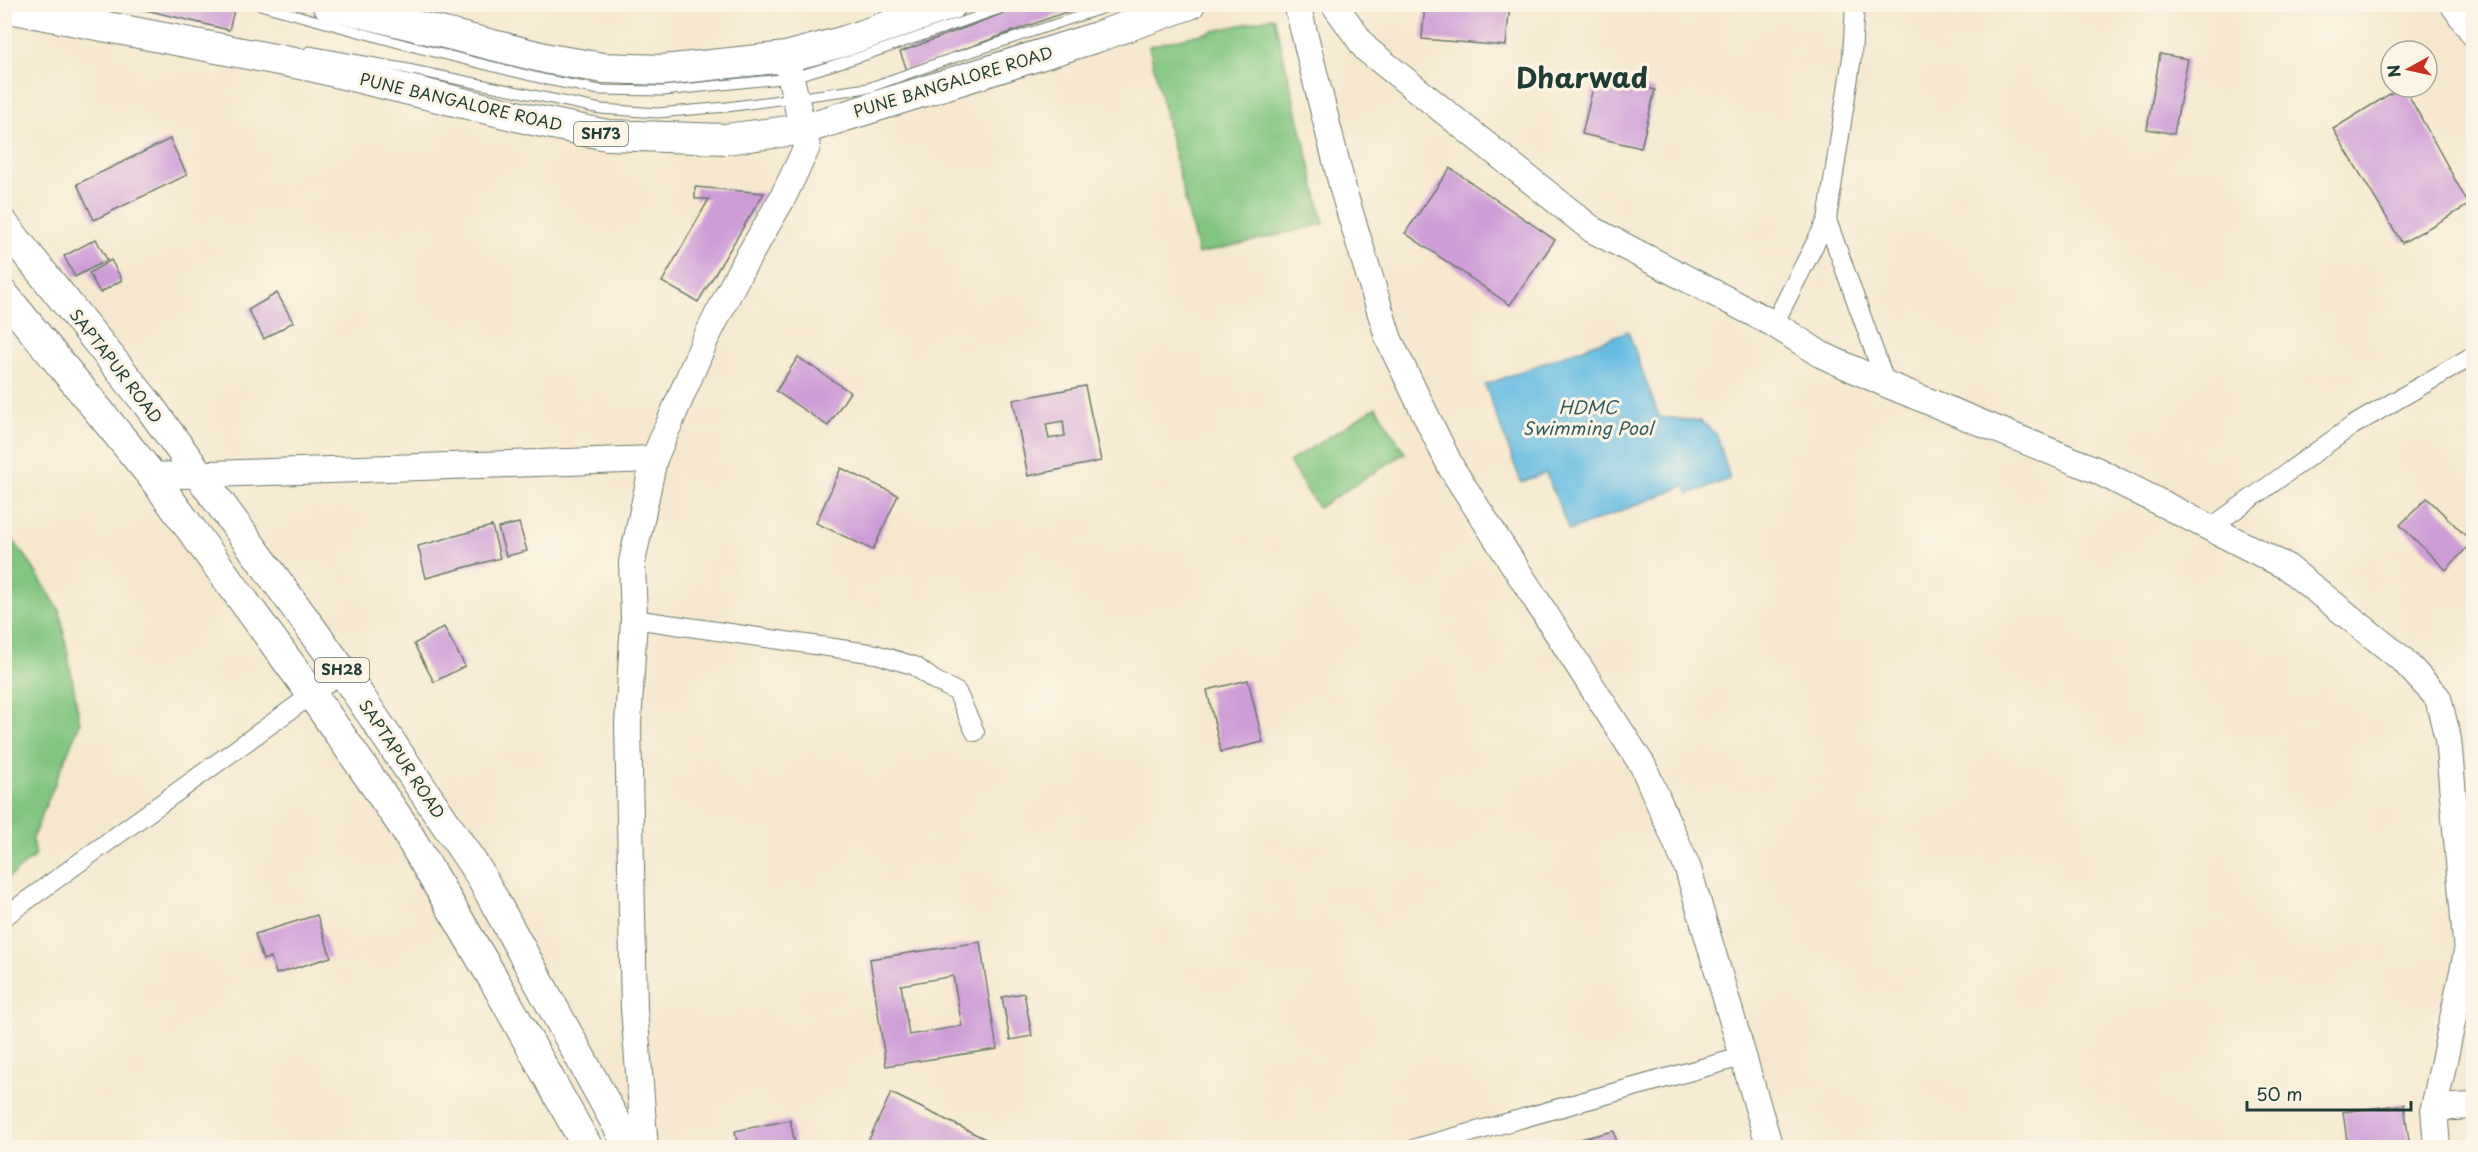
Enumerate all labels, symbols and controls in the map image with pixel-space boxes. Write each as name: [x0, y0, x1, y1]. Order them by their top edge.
street label: PUNE BANGALORE ROAD: [850, 39, 1056, 123]
north arrow: [2379, 39, 2439, 99]
district label: Dharwad: [1516, 55, 1648, 98]
text: N: [2380, 63, 2406, 79]
street label: PUNE BANGALORE ROAD: [357, 66, 565, 136]
road number: SH73: [574, 122, 628, 146]
street label: SAPTAPUR ROAD: [64, 303, 169, 428]
water label: HDMC Swimming Pool: [1523, 393, 1656, 441]
road number: SH28: [315, 658, 369, 682]
street label: SAPTAPUR ROAD: [354, 694, 452, 823]
scale bar: [2247, 1074, 2410, 1112]
text: 50 m: [2256, 1080, 2303, 1107]

